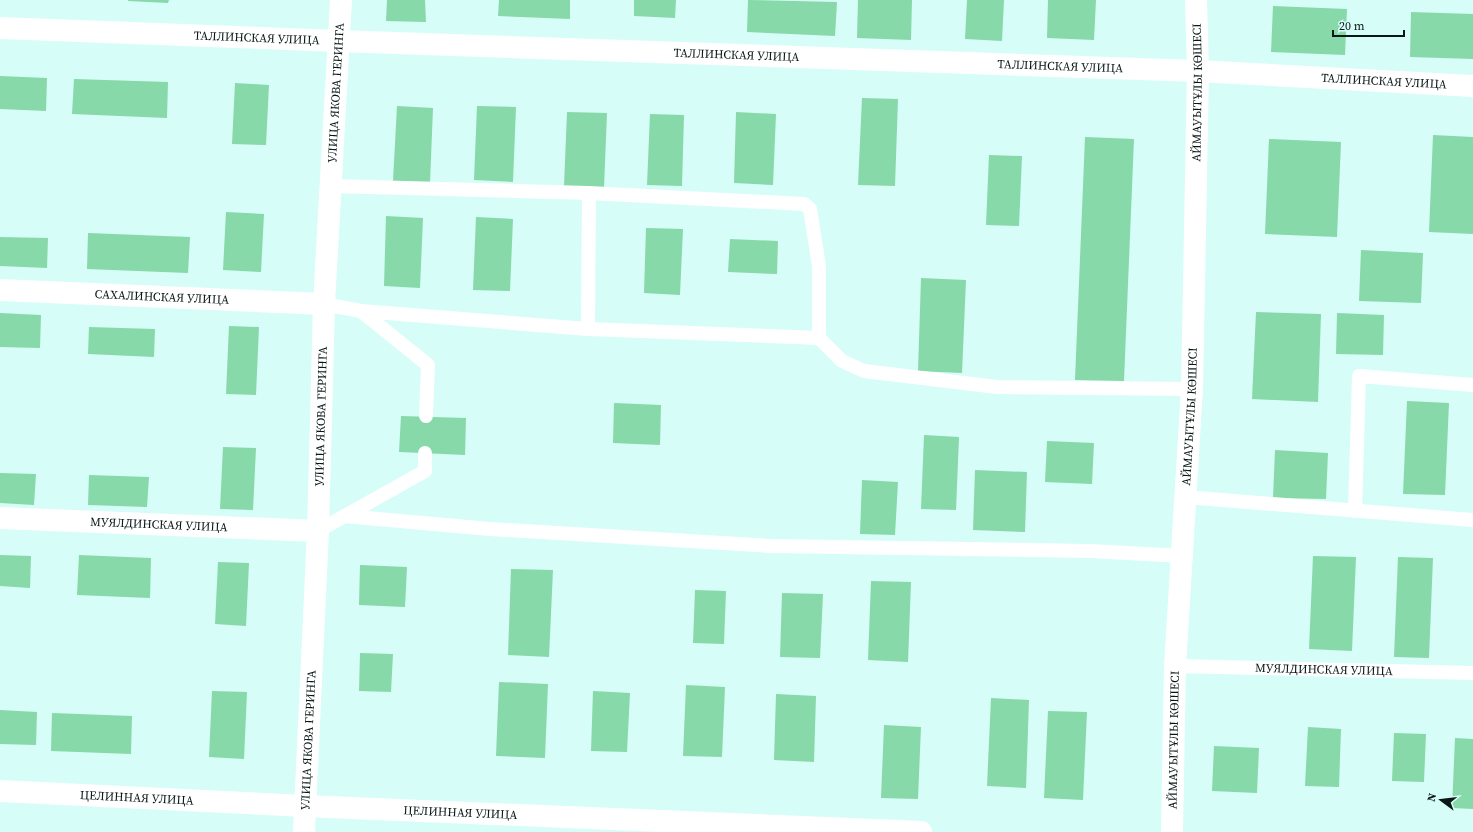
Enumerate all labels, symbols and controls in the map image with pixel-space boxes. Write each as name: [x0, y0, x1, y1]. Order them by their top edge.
scale bar: [1333, 12, 1404, 38]
text: 20 m: [1339, 18, 1365, 34]
street label: УЛИЦА ЯКОВА ГЕРИНГА: [324, 22, 348, 163]
street label: АЙМАУЫТҰЛЫ КӨШЕСІ: [1188, 23, 1206, 162]
street label: ТАЛЛИНСКАЯ УЛИЦА: [194, 27, 320, 48]
street label: ТАЛЛИНСКАЯ УЛИЦА: [673, 45, 800, 65]
street label: ТАЛЛИНСКАЯ УЛИЦА: [997, 56, 1124, 76]
street label: ТАЛЛИНСКАЯ УЛИЦА: [1321, 70, 1447, 93]
street label: САХАЛИНСКАЯ УЛИЦА: [94, 286, 229, 308]
street label: УЛИЦА ЯКОВА ГЕРИНГА: [311, 346, 331, 487]
street label: АЙМАУЫТҰЛЫ КӨШЕСІ: [1178, 347, 1201, 486]
street label: МУЯЛДИНСКАЯ УЛИЦА: [90, 514, 228, 535]
street label: МУЯЛДИНСКАЯ УЛИЦА: [1255, 660, 1393, 679]
street label: УЛИЦА ЯКОВА ГЕРИНГА: [297, 670, 320, 810]
street label: АЙМАУЫТҰЛЫ КӨШЕСІ: [1164, 671, 1183, 809]
north arrow: [1421, 780, 1461, 820]
street label: ЦЕЛИННАЯ УЛИЦА: [80, 787, 194, 809]
text: N: [1424, 792, 1440, 803]
street label: ЦЕЛИННАЯ УЛИЦА: [403, 802, 518, 823]

